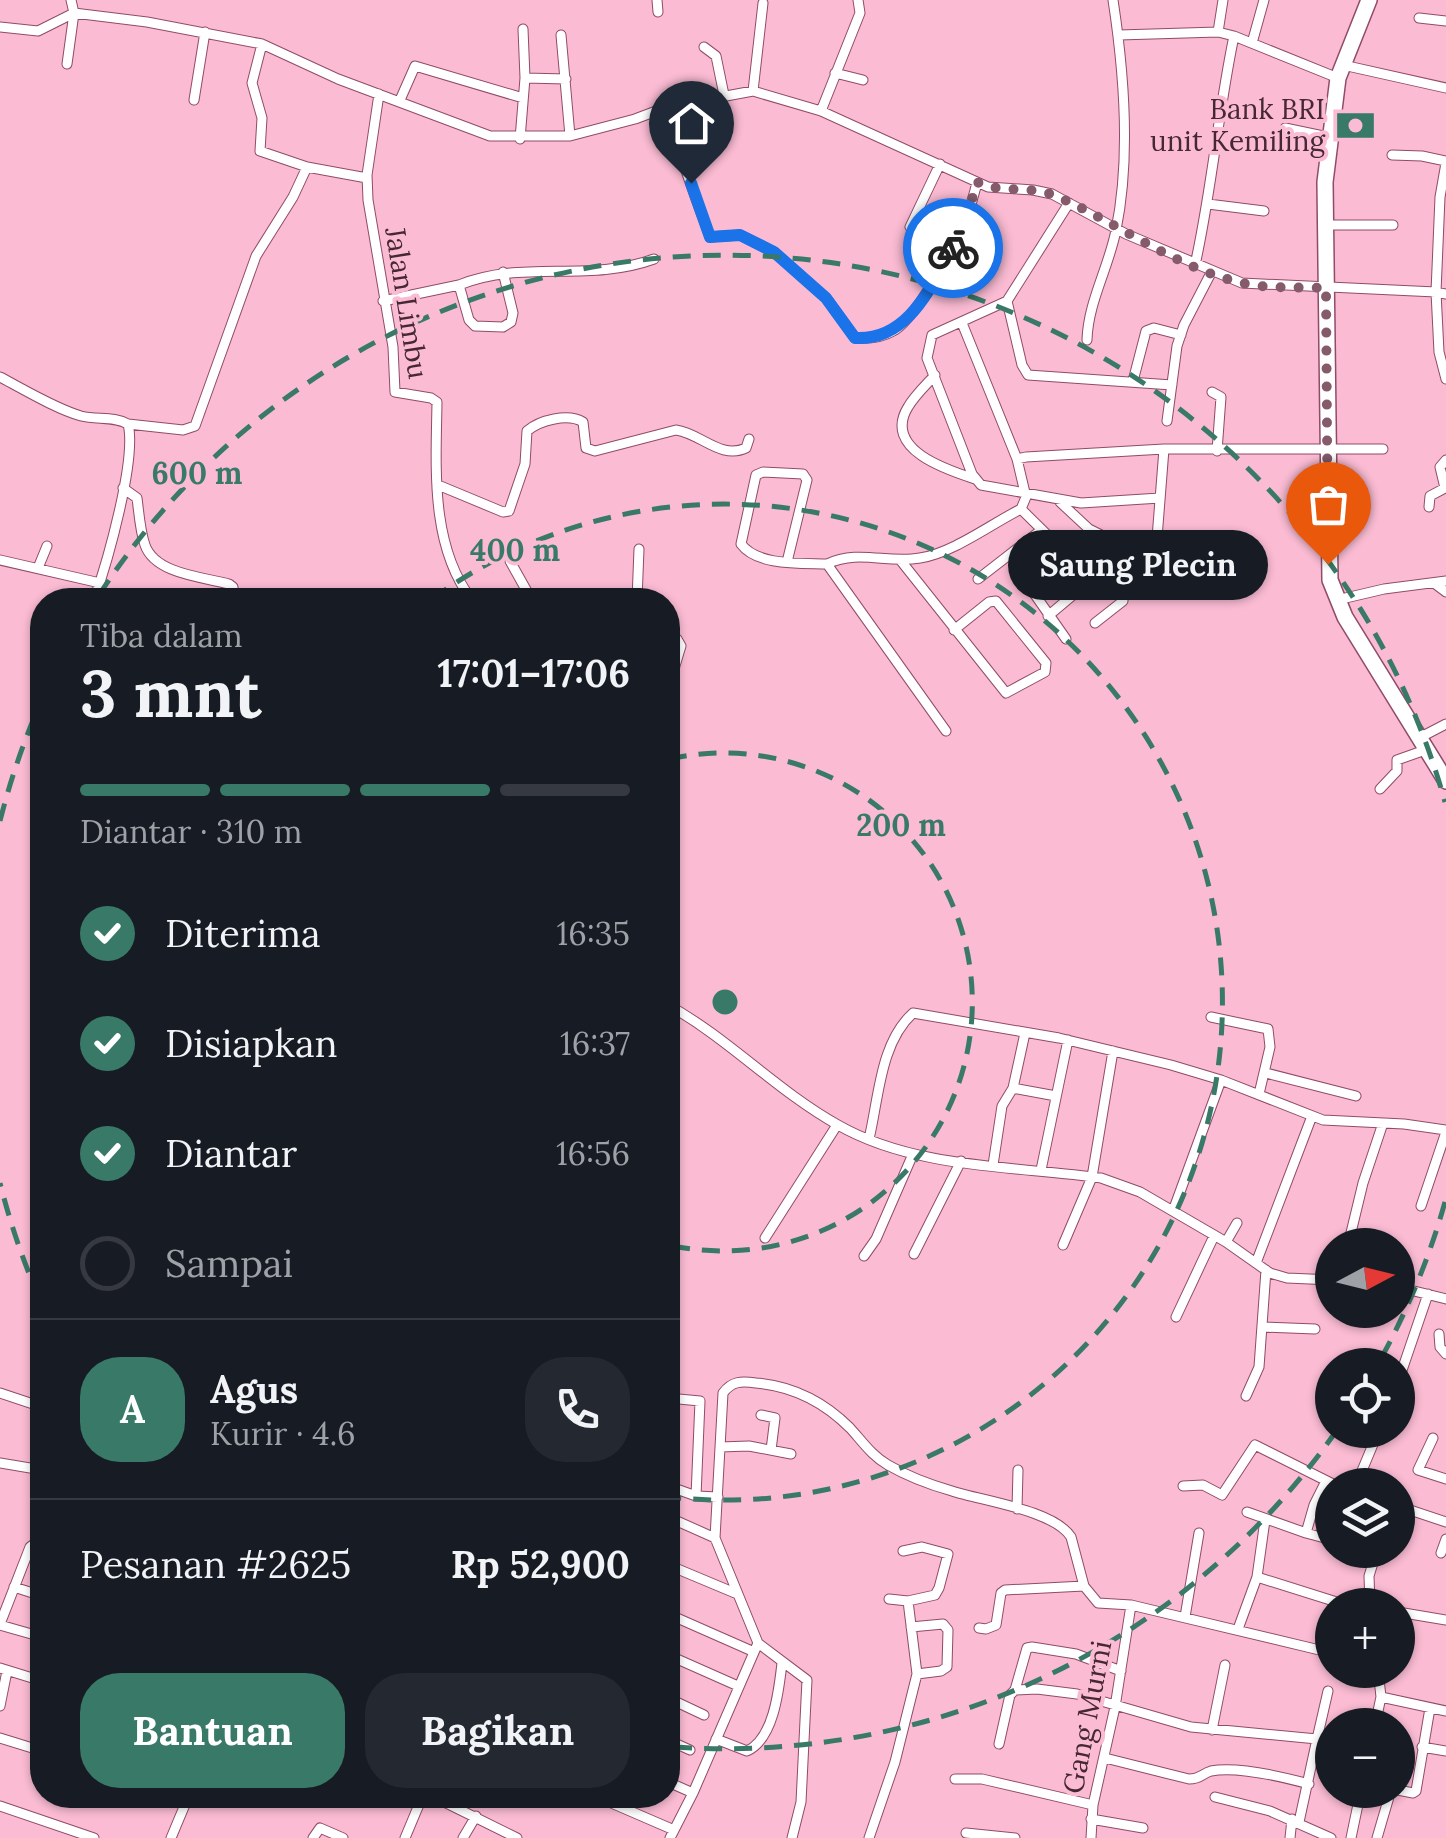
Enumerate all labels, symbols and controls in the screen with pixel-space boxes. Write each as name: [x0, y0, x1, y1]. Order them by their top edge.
pin: [649, 81, 734, 184]
place label: Bank BRI unit Kemiling: [1150, 91, 1326, 159]
icon: home: [664, 96, 719, 151]
bank icon: Bank BRI unit Kemiling: [1334, 104, 1376, 146]
courier: [903, 198, 1003, 298]
icon: bike: [926, 221, 981, 276]
street label: Jalan Limbu: [377, 224, 437, 381]
text: 600 m: [152, 454, 243, 492]
pin: [1286, 462, 1371, 565]
icon: bag: [1301, 477, 1356, 532]
callout: Saung Plecin: [1008, 529, 1268, 599]
text: 400 m: [470, 531, 560, 569]
text: Saung Plecin: [1039, 544, 1237, 585]
text: Tiba dalam: [80, 615, 243, 656]
text: 17:01–17:06: [437, 649, 630, 697]
text: 3 mnt: [80, 652, 261, 735]
text: 200 m: [856, 806, 946, 844]
text: Diantar · 310 m: [80, 811, 302, 852]
icon: check: [80, 906, 135, 961]
text: Diterima: [165, 909, 321, 957]
text: 16:35: [557, 913, 630, 954]
centre of rings: [707, 984, 743, 1020]
icon: check: [80, 1016, 135, 1071]
text: Disiapkan: [165, 1019, 338, 1067]
text: 16:37: [560, 1023, 630, 1064]
icon: check: [80, 1126, 135, 1181]
text: Diantar: [165, 1129, 297, 1177]
text: 16:56: [556, 1133, 630, 1174]
north arrow: [1315, 1228, 1415, 1328]
map controls: [1315, 1228, 1415, 1808]
text: Sampai: [165, 1239, 293, 1287]
button: locate: [1315, 1348, 1415, 1448]
button: phone: [525, 1357, 630, 1462]
text: Agus: [210, 1365, 298, 1413]
text: A: [120, 1385, 145, 1433]
text: Kurir · 4.6: [210, 1413, 356, 1454]
button: layers: [1315, 1468, 1415, 1568]
text: Pesanan #2625: [80, 1540, 351, 1588]
text: Rp 52,900: [451, 1540, 630, 1588]
button: +: [1315, 1588, 1415, 1688]
street label: Gang Murni: [1055, 1637, 1119, 1797]
button: Bantuan: [80, 1673, 345, 1788]
button: Bagikan: [365, 1673, 630, 1788]
button: −: [1315, 1708, 1415, 1808]

